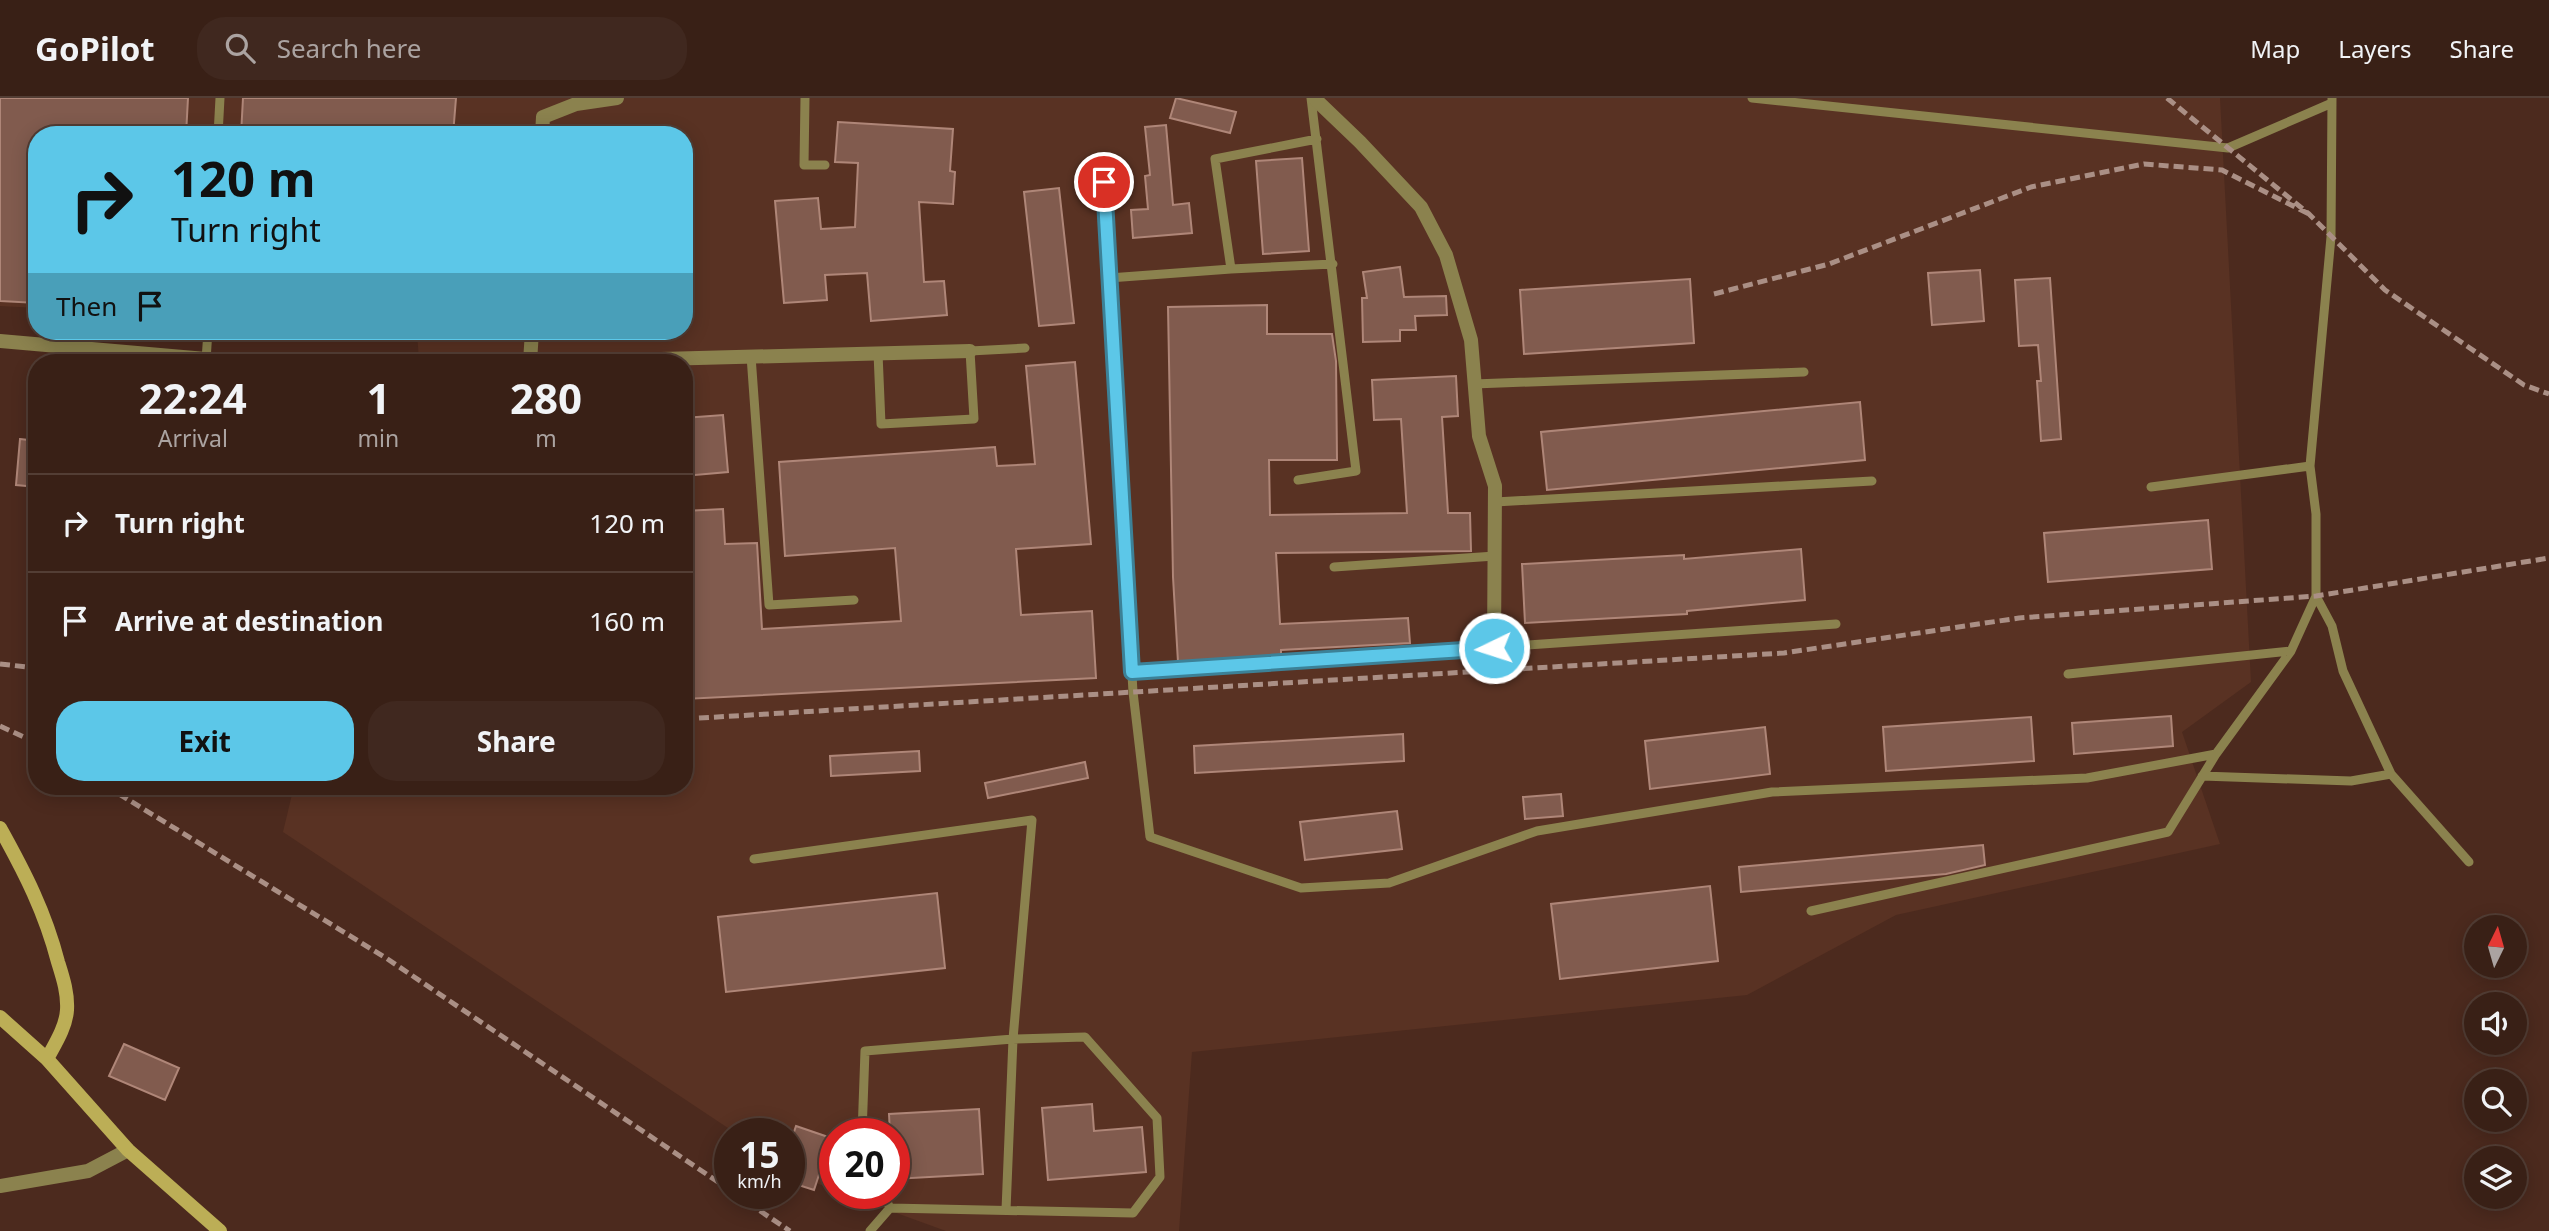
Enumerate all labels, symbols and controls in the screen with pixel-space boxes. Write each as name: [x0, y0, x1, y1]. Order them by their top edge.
search box: [197, 17, 687, 80]
text: GoPilot: [35, 26, 155, 71]
icon: search: [221, 29, 259, 67]
text: Search here: [277, 30, 421, 66]
text: Map: [2250, 32, 2300, 65]
text: Layers: [2338, 32, 2412, 65]
text: Share: [2450, 32, 2514, 65]
text: 120 m: [171, 145, 316, 211]
pin: [1074, 152, 1134, 212]
icon: right: [56, 154, 147, 245]
icon: arrive: [1085, 163, 1123, 201]
text: Turn right: [171, 208, 321, 251]
icon: arrive: [131, 287, 169, 325]
text: Then: [56, 288, 117, 324]
text: 22:24: [139, 369, 247, 426]
text: 1: [366, 369, 390, 426]
text: 280: [510, 369, 582, 426]
text: Arrival: [158, 422, 228, 454]
text: min: [358, 422, 399, 454]
text: m: [535, 422, 557, 454]
icon: right: [56, 504, 94, 542]
text: Turn right: [115, 505, 245, 541]
text: 120 m: [589, 505, 665, 541]
icon: arrive: [56, 602, 94, 640]
text: Arrive at destination: [115, 603, 384, 639]
text: 160 m: [589, 603, 665, 639]
position arrow: [1457, 611, 1531, 685]
button: Exit: [56, 701, 354, 781]
button: Share: [368, 701, 665, 781]
north arrow: [2464, 915, 2527, 978]
map controls: [2464, 915, 2527, 1209]
button: sound: [2464, 992, 2527, 1055]
button: search: [2464, 1069, 2527, 1132]
speed limit sign: 20: [819, 1118, 910, 1209]
text: 15: [739, 1131, 780, 1178]
button: layers: [2464, 1146, 2527, 1209]
text: km/h: [737, 1169, 782, 1193]

